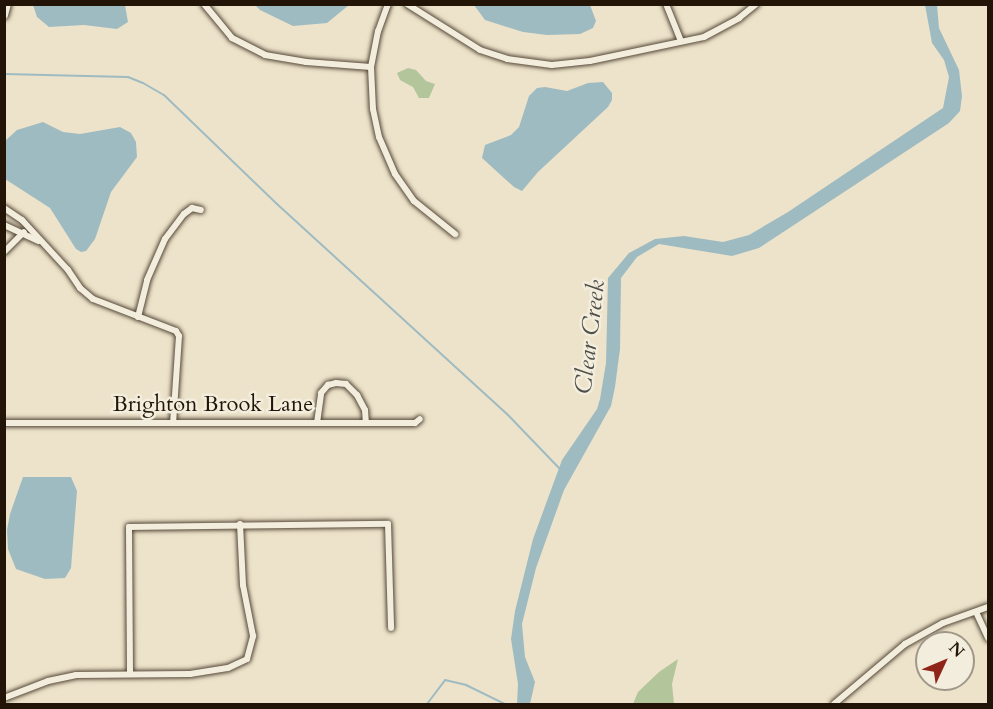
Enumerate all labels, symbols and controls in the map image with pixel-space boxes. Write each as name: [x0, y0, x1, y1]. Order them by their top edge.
water label: Clear Creek: [569, 278, 611, 396]
street label: Brighton Brook Lane: [113, 392, 313, 418]
north arrow: [915, 631, 975, 691]
text: N: [944, 637, 969, 663]

